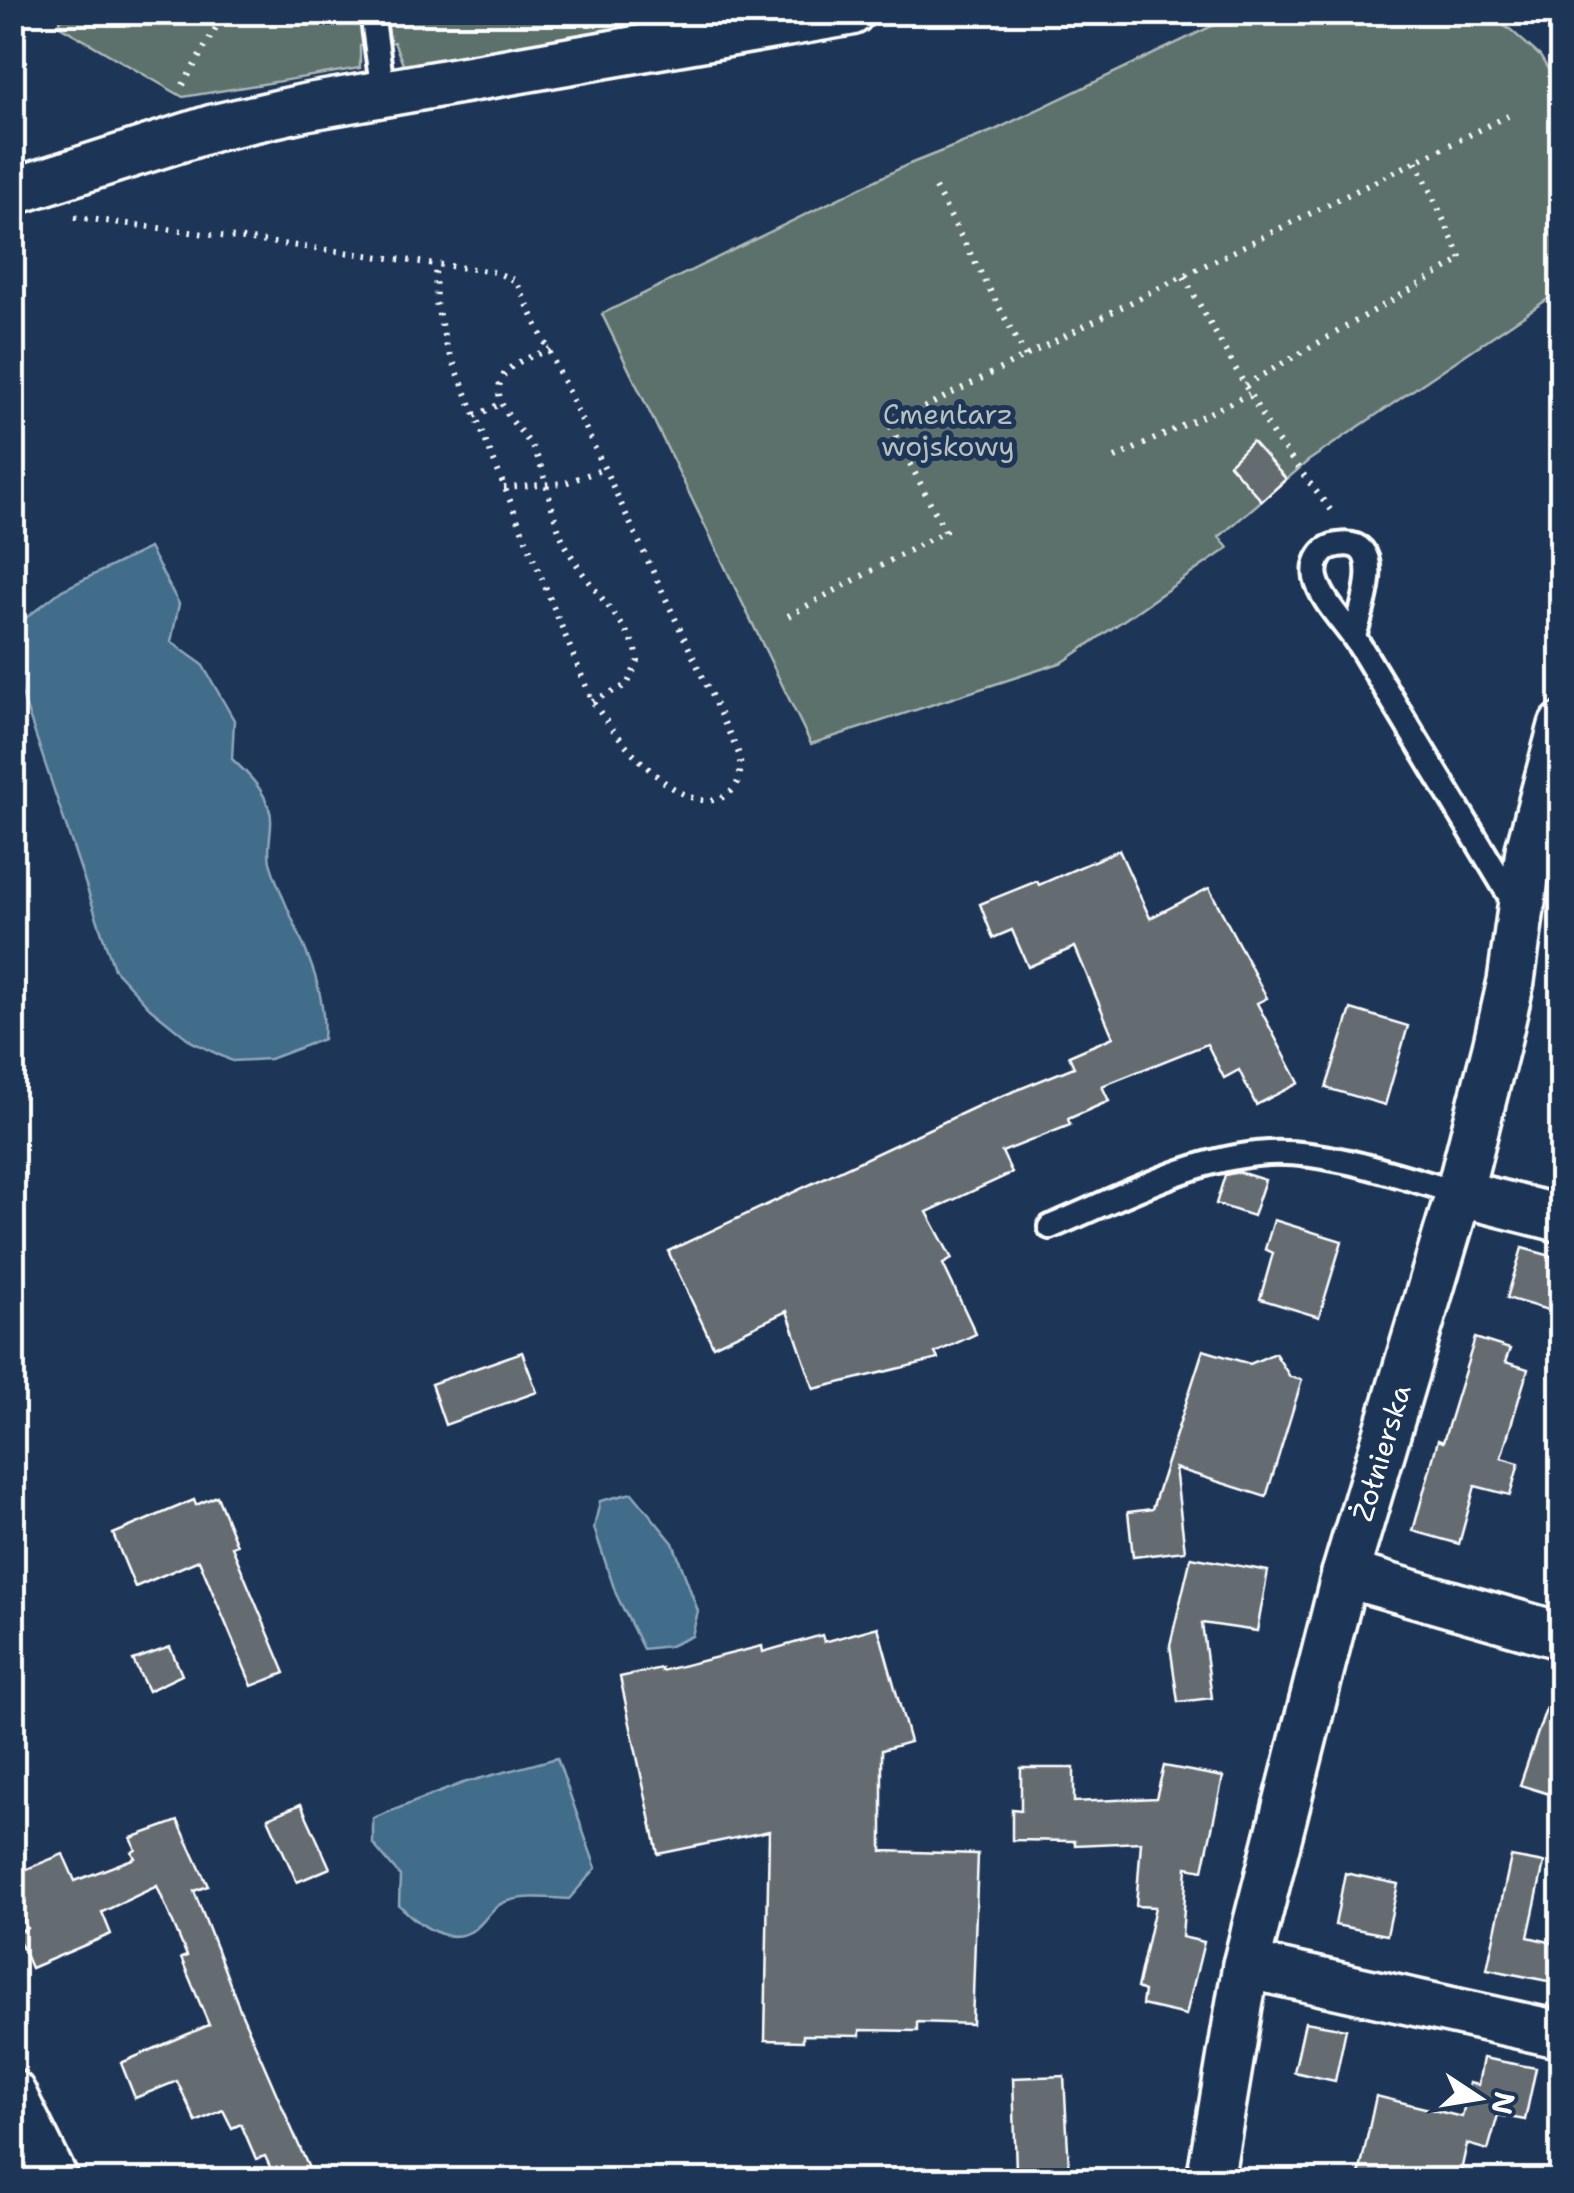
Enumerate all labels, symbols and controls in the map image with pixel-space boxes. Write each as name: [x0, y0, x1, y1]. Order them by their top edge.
park label: Cmentarz wojskowy: [881, 395, 1015, 465]
street label: Żołnierska: [1343, 1380, 1420, 1526]
north arrow: [1429, 2048, 1529, 2148]
text: N: [1483, 2088, 1524, 2118]

